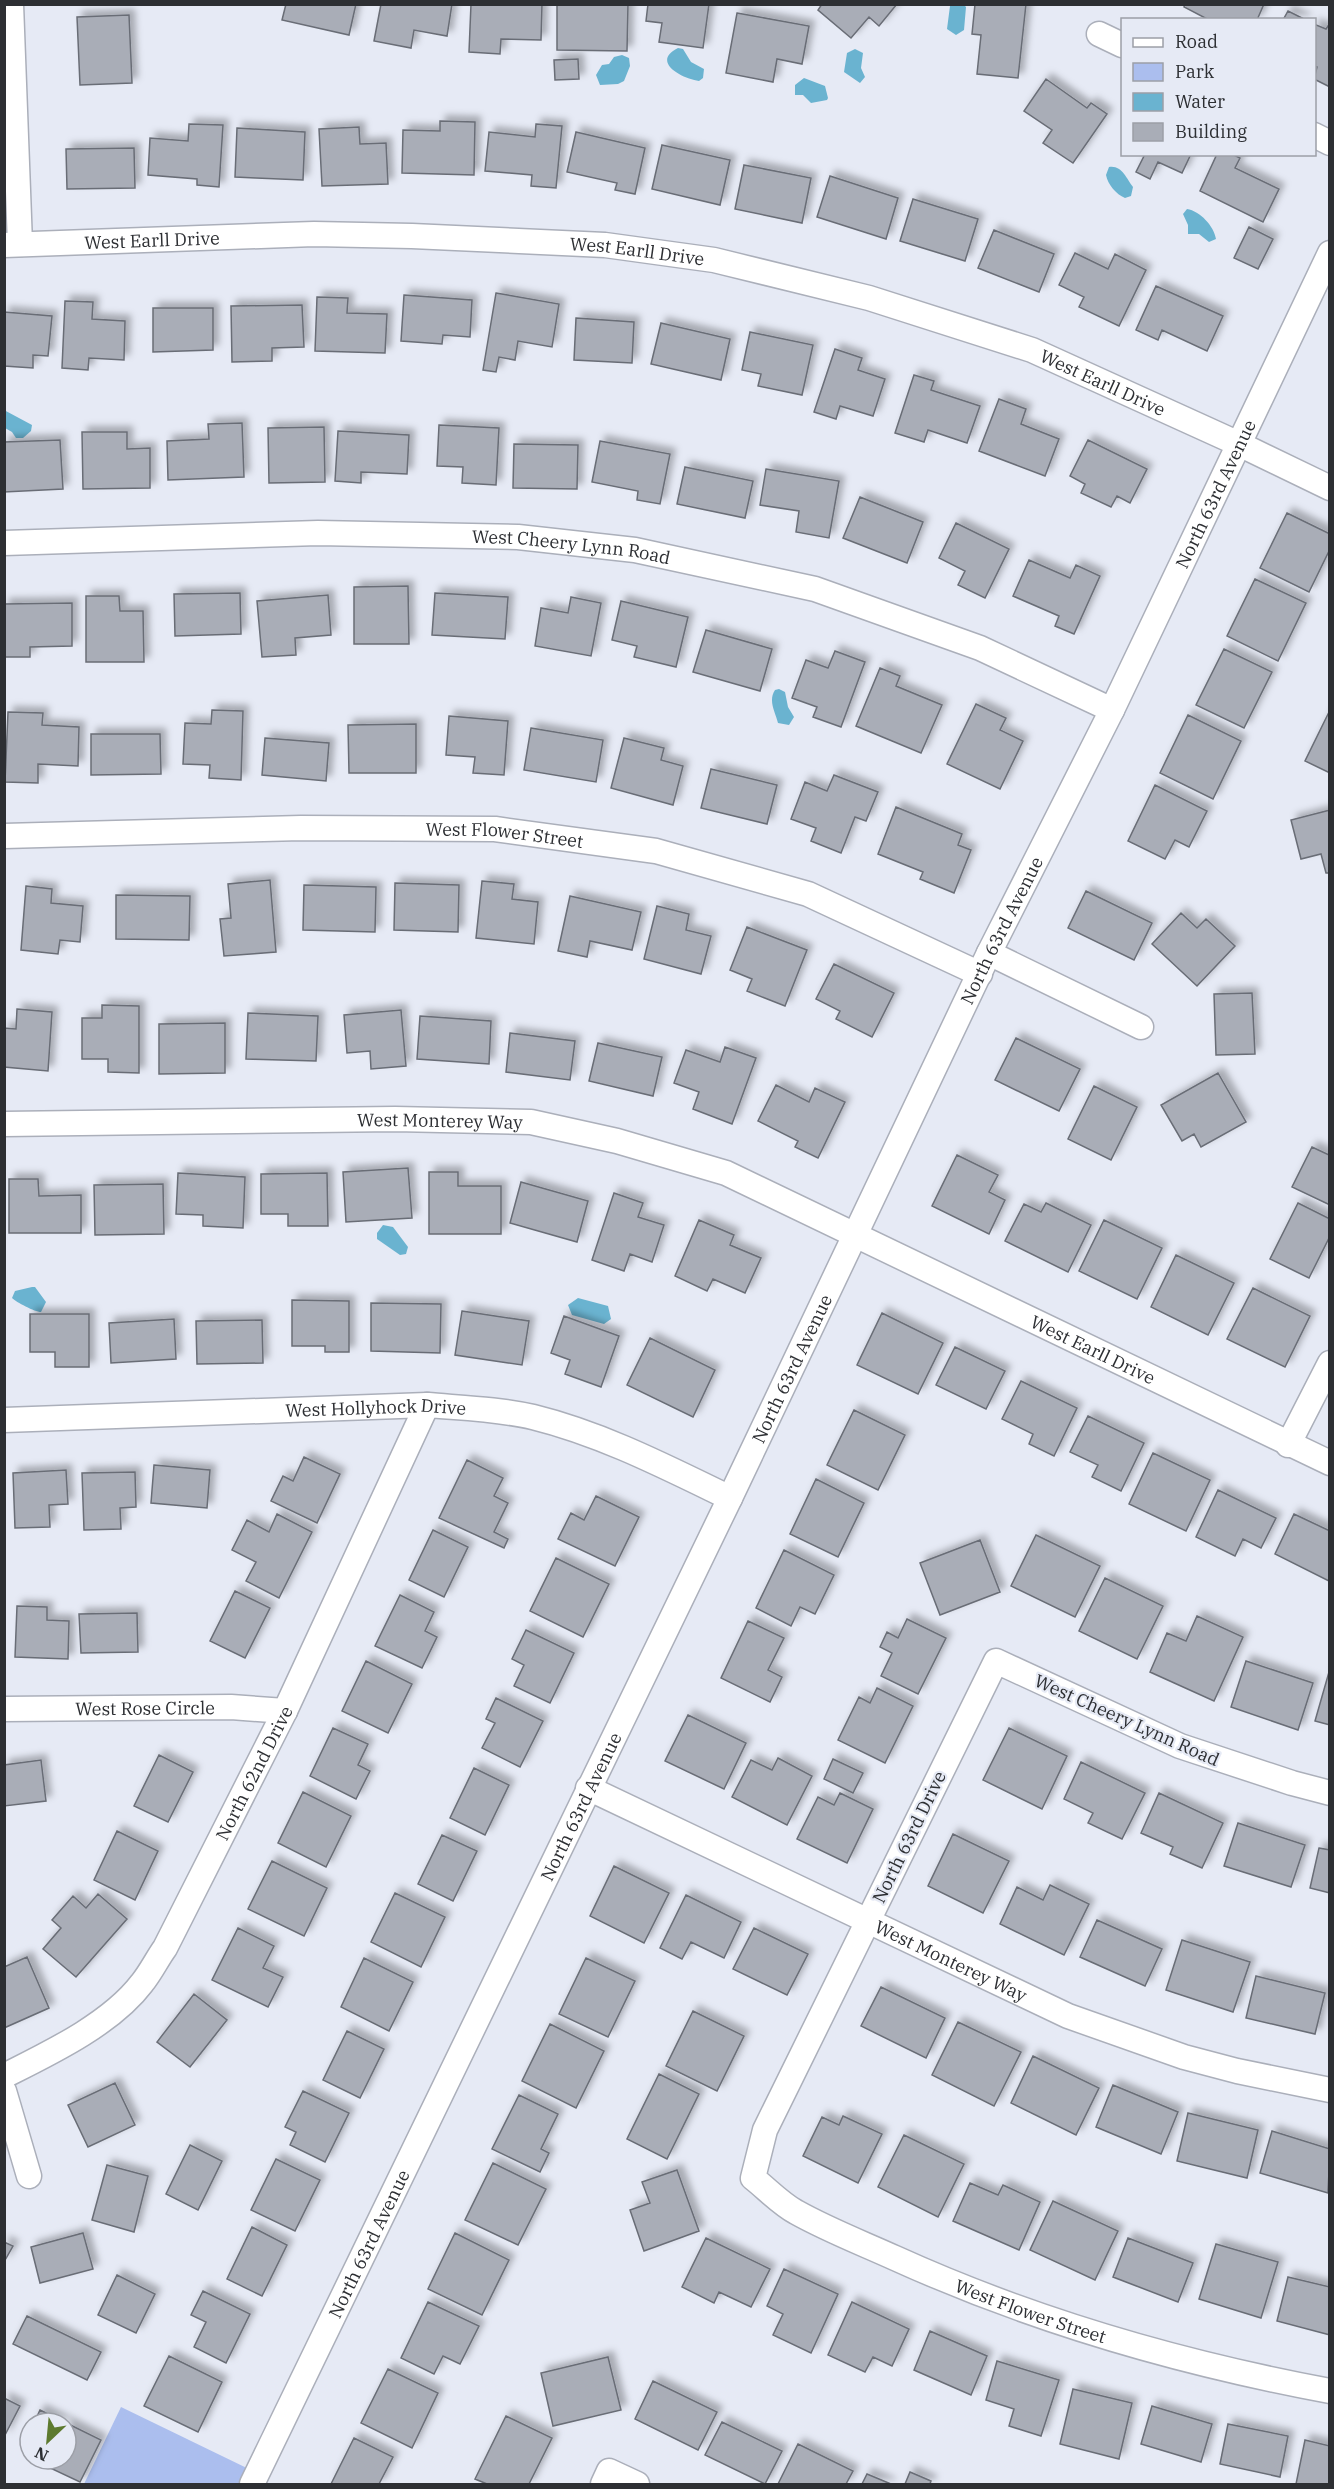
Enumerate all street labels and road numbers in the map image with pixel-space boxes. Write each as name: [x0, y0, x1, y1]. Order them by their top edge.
street label: West Earll Drive: [84, 226, 220, 254]
street label: West Earll Drive: [569, 232, 706, 270]
street label: West Earll Drive: [1037, 344, 1169, 421]
street label: North 63rd Avenue: [1170, 416, 1260, 572]
street label: West Cheery Lynn Road: [472, 525, 673, 569]
street label: West Flower Street: [426, 817, 585, 852]
street label: North 63rd Avenue: [955, 852, 1048, 1008]
street label: West Monterey Way: [357, 1107, 524, 1133]
street label: North 63rd Avenue: [746, 1290, 837, 1447]
street label: West Earll Drive: [1027, 1310, 1159, 1389]
street label: West Hollyhock Drive: [285, 1393, 467, 1422]
street label: West Cheery Lynn Road: [1031, 1669, 1223, 1771]
street label: West Rose Circle: [75, 1696, 215, 1720]
street label: North 62nd Drive: [210, 1702, 297, 1844]
street label: North 63rd Avenue: [535, 1728, 626, 1884]
street label: North 63rd Drive: [867, 1767, 951, 1907]
street label: West Monterey Way: [871, 1915, 1031, 2007]
street label: North 63rd Avenue: [323, 2166, 414, 2322]
street label: West Flower Street: [952, 2274, 1109, 2348]

